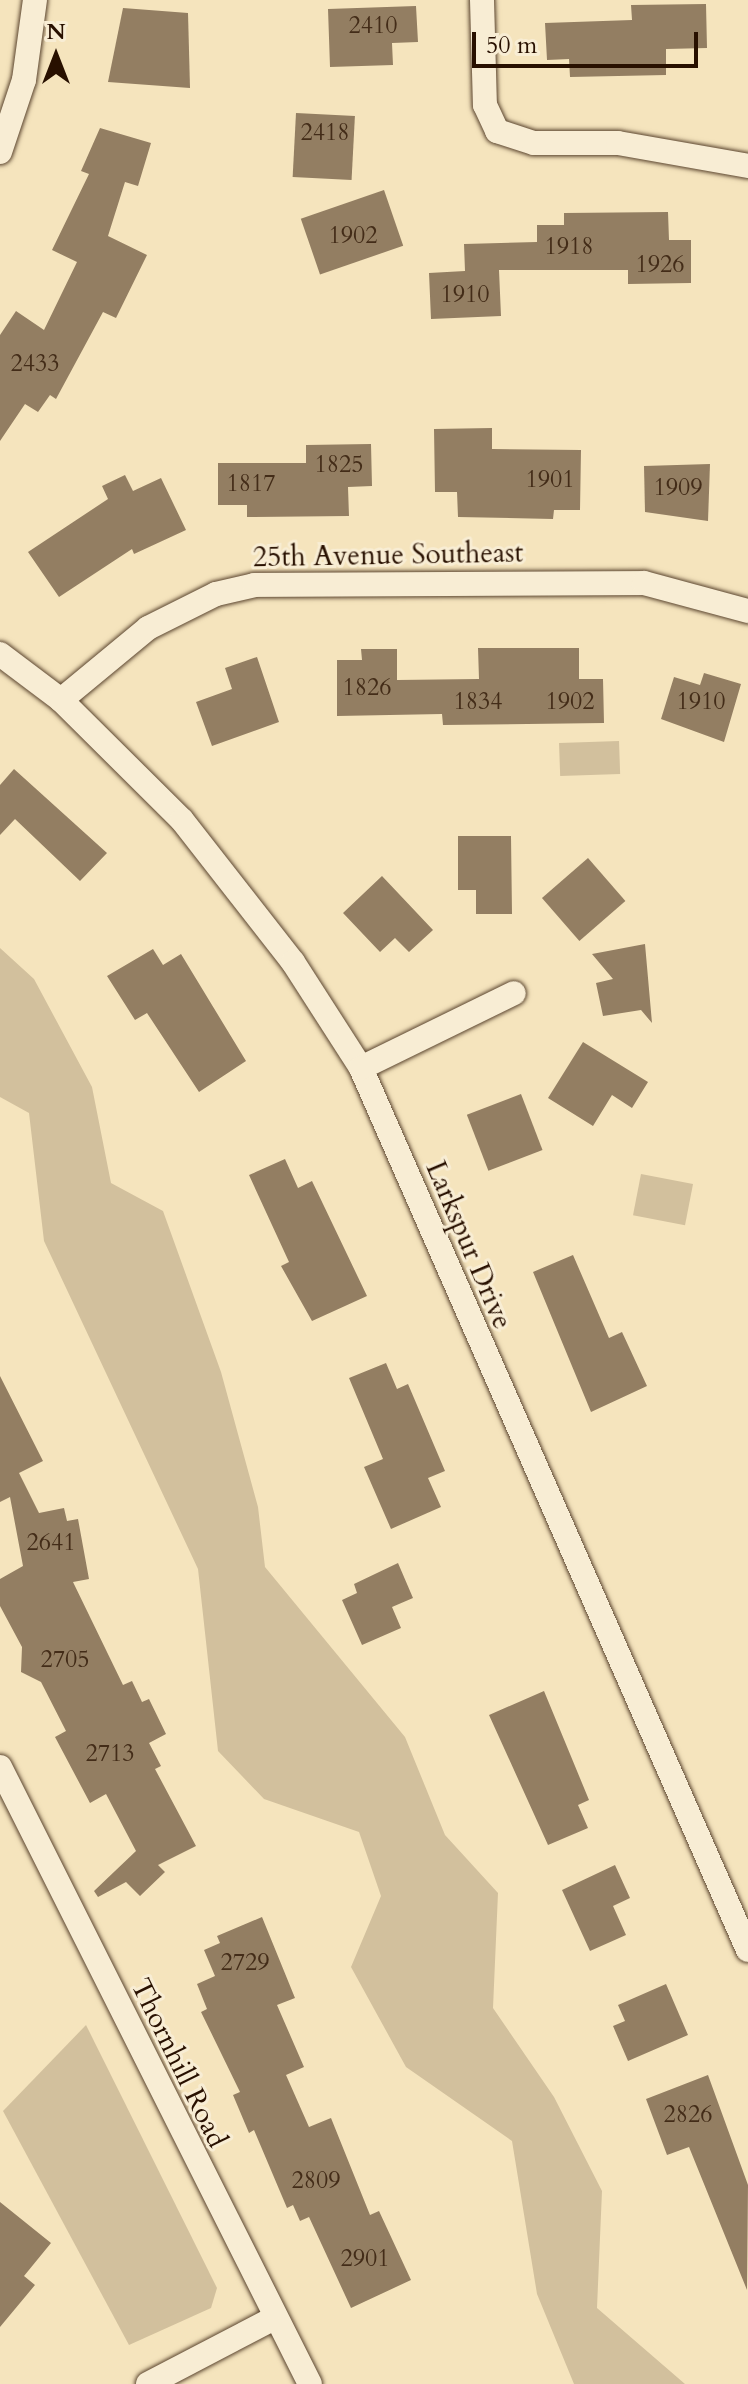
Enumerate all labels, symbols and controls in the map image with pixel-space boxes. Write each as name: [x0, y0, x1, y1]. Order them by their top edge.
house number: 2410: [348, 12, 398, 40]
north arrow: [16, 16, 96, 96]
scale bar: [476, 16, 702, 66]
text: N: [46, 17, 66, 47]
text: 50 m: [486, 29, 537, 62]
house number: 2418: [300, 119, 350, 147]
house number: 1902: [328, 222, 378, 250]
house number: 1918: [544, 233, 594, 261]
house number: 1926: [635, 251, 685, 279]
house number: 1910: [440, 281, 490, 309]
house number: 2433: [10, 350, 60, 378]
house number: 1825: [314, 451, 364, 479]
house number: 1901: [525, 466, 575, 494]
house number: 1817: [226, 470, 276, 498]
house number: 1909: [653, 474, 703, 502]
street label: 25th Avenue Southeast: [252, 536, 524, 574]
house number: 1826: [342, 674, 392, 702]
house number: 1834: [453, 688, 503, 716]
house number: 1902: [545, 688, 595, 716]
house number: 1910: [676, 688, 726, 716]
street label: Larkspur Drive: [419, 1156, 519, 1334]
house number: 2641: [26, 1529, 76, 1557]
house number: 2705: [40, 1646, 90, 1674]
house number: 2713: [85, 1740, 135, 1768]
house number: 2729: [220, 1949, 270, 1977]
street label: Thornhill Road: [124, 1973, 234, 2153]
house number: 2826: [663, 2101, 713, 2129]
house number: 2809: [291, 2167, 341, 2195]
house number: 2901: [340, 2245, 390, 2273]

